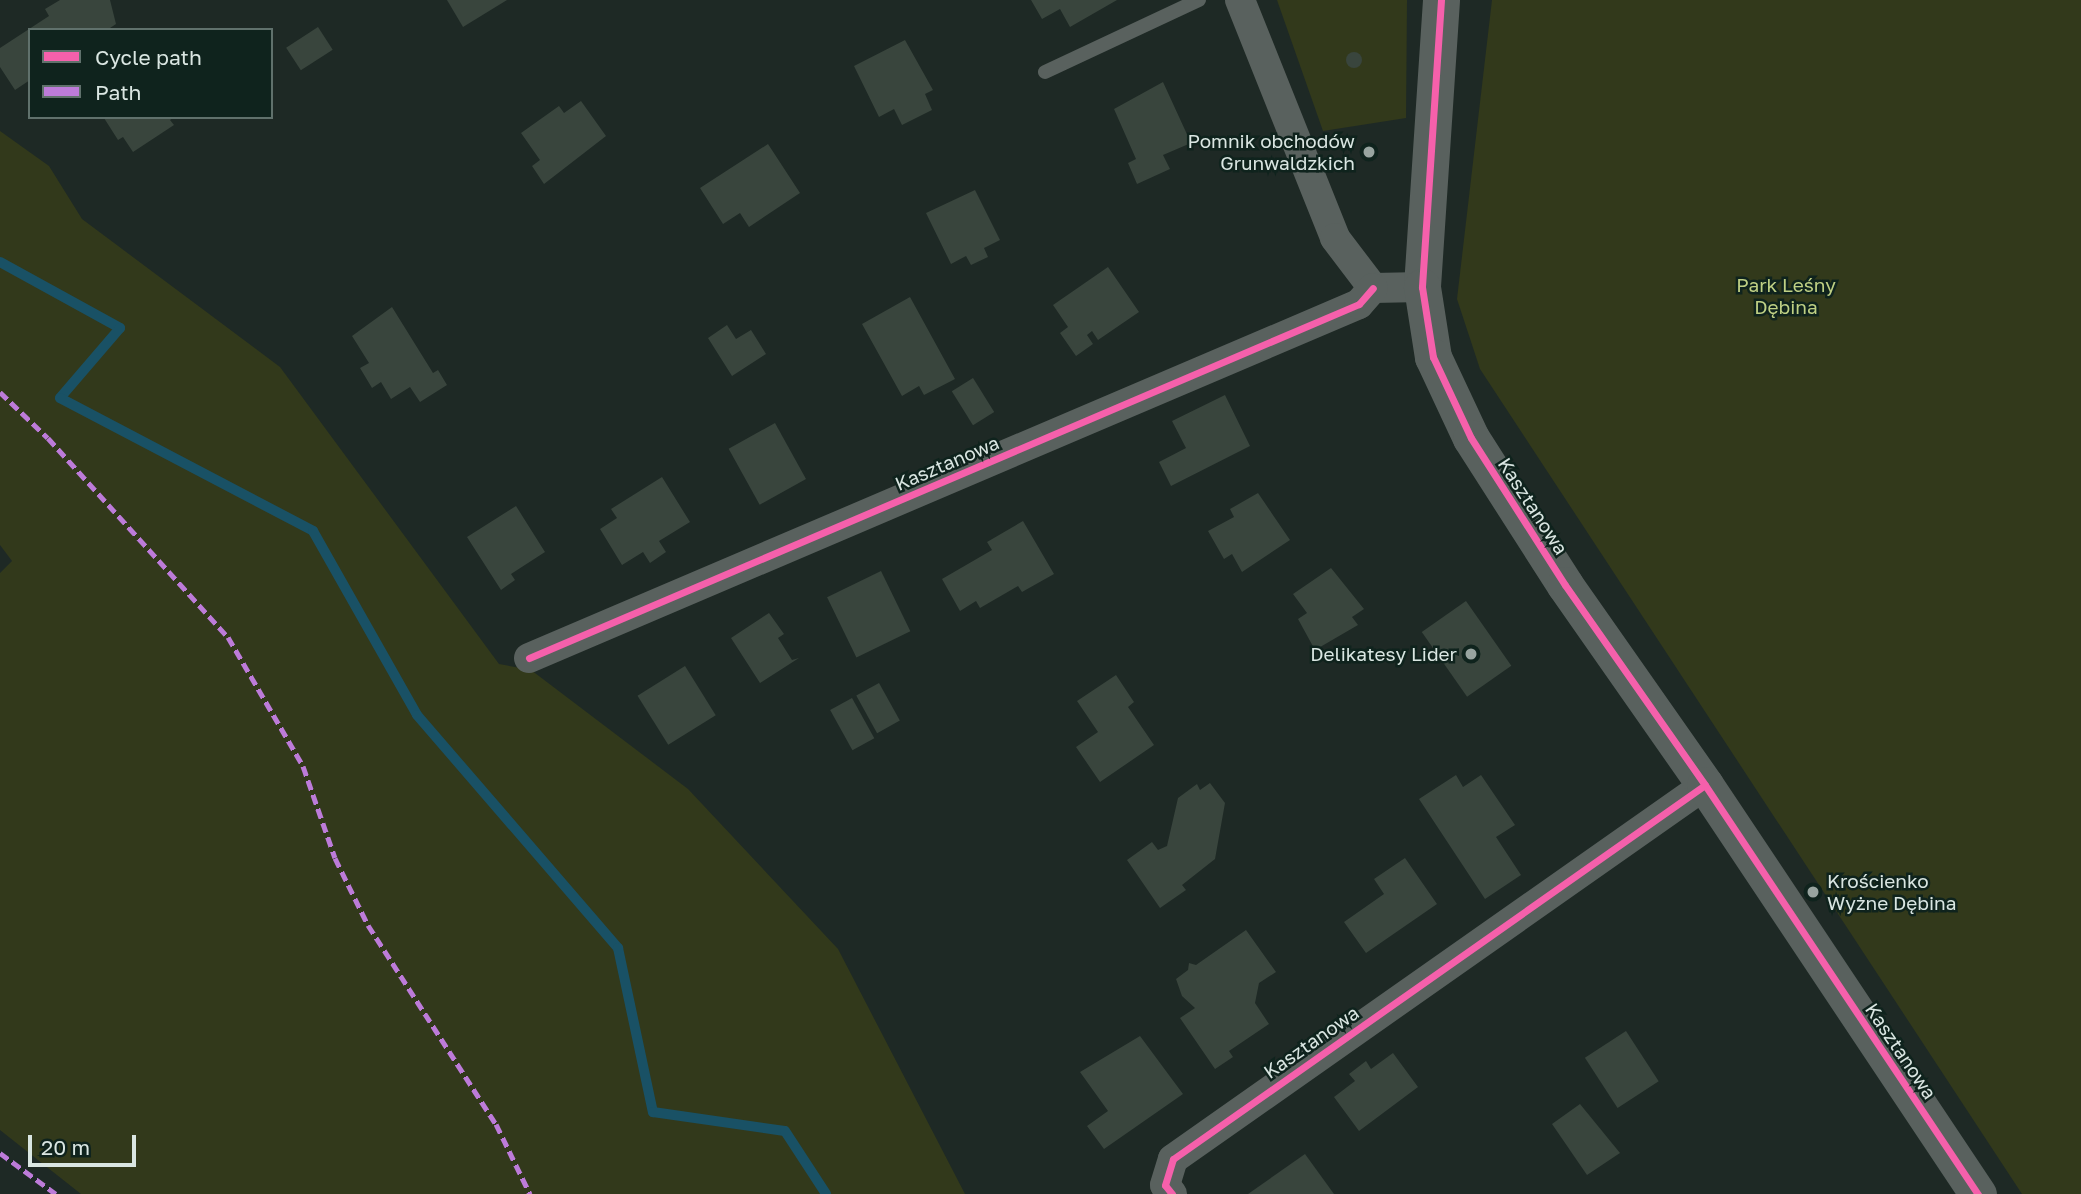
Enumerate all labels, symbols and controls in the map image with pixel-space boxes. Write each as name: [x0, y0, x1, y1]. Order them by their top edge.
legend: [28, 28, 273, 119]
text: Cycle path: [95, 44, 202, 70]
text: Path: [95, 79, 142, 105]
place label: Pomnik obchodów Grunwaldzkich: [1187, 130, 1355, 174]
marker: Pomnik obchodów Grunwaldzkich: [1361, 144, 1377, 160]
park label: Park Leśny Dębina: [1736, 274, 1836, 318]
street label: Kasztanowa: [892, 431, 1002, 495]
street label: Kasztanowa: [1493, 453, 1573, 559]
place label: Delikatesy Lider: [1310, 643, 1457, 665]
marker: Delikatesy Lider: [1463, 646, 1479, 662]
place label: Krościenko Wyżne Dębina: [1827, 870, 1957, 914]
marker: Krościenko Wyżne Dębina: [1805, 884, 1821, 900]
street label: Kasztanowa: [1861, 999, 1941, 1103]
street label: Kasztanowa: [1259, 1001, 1363, 1083]
scale bar: [32, 1120, 140, 1164]
text: 20 m: [41, 1134, 90, 1160]

